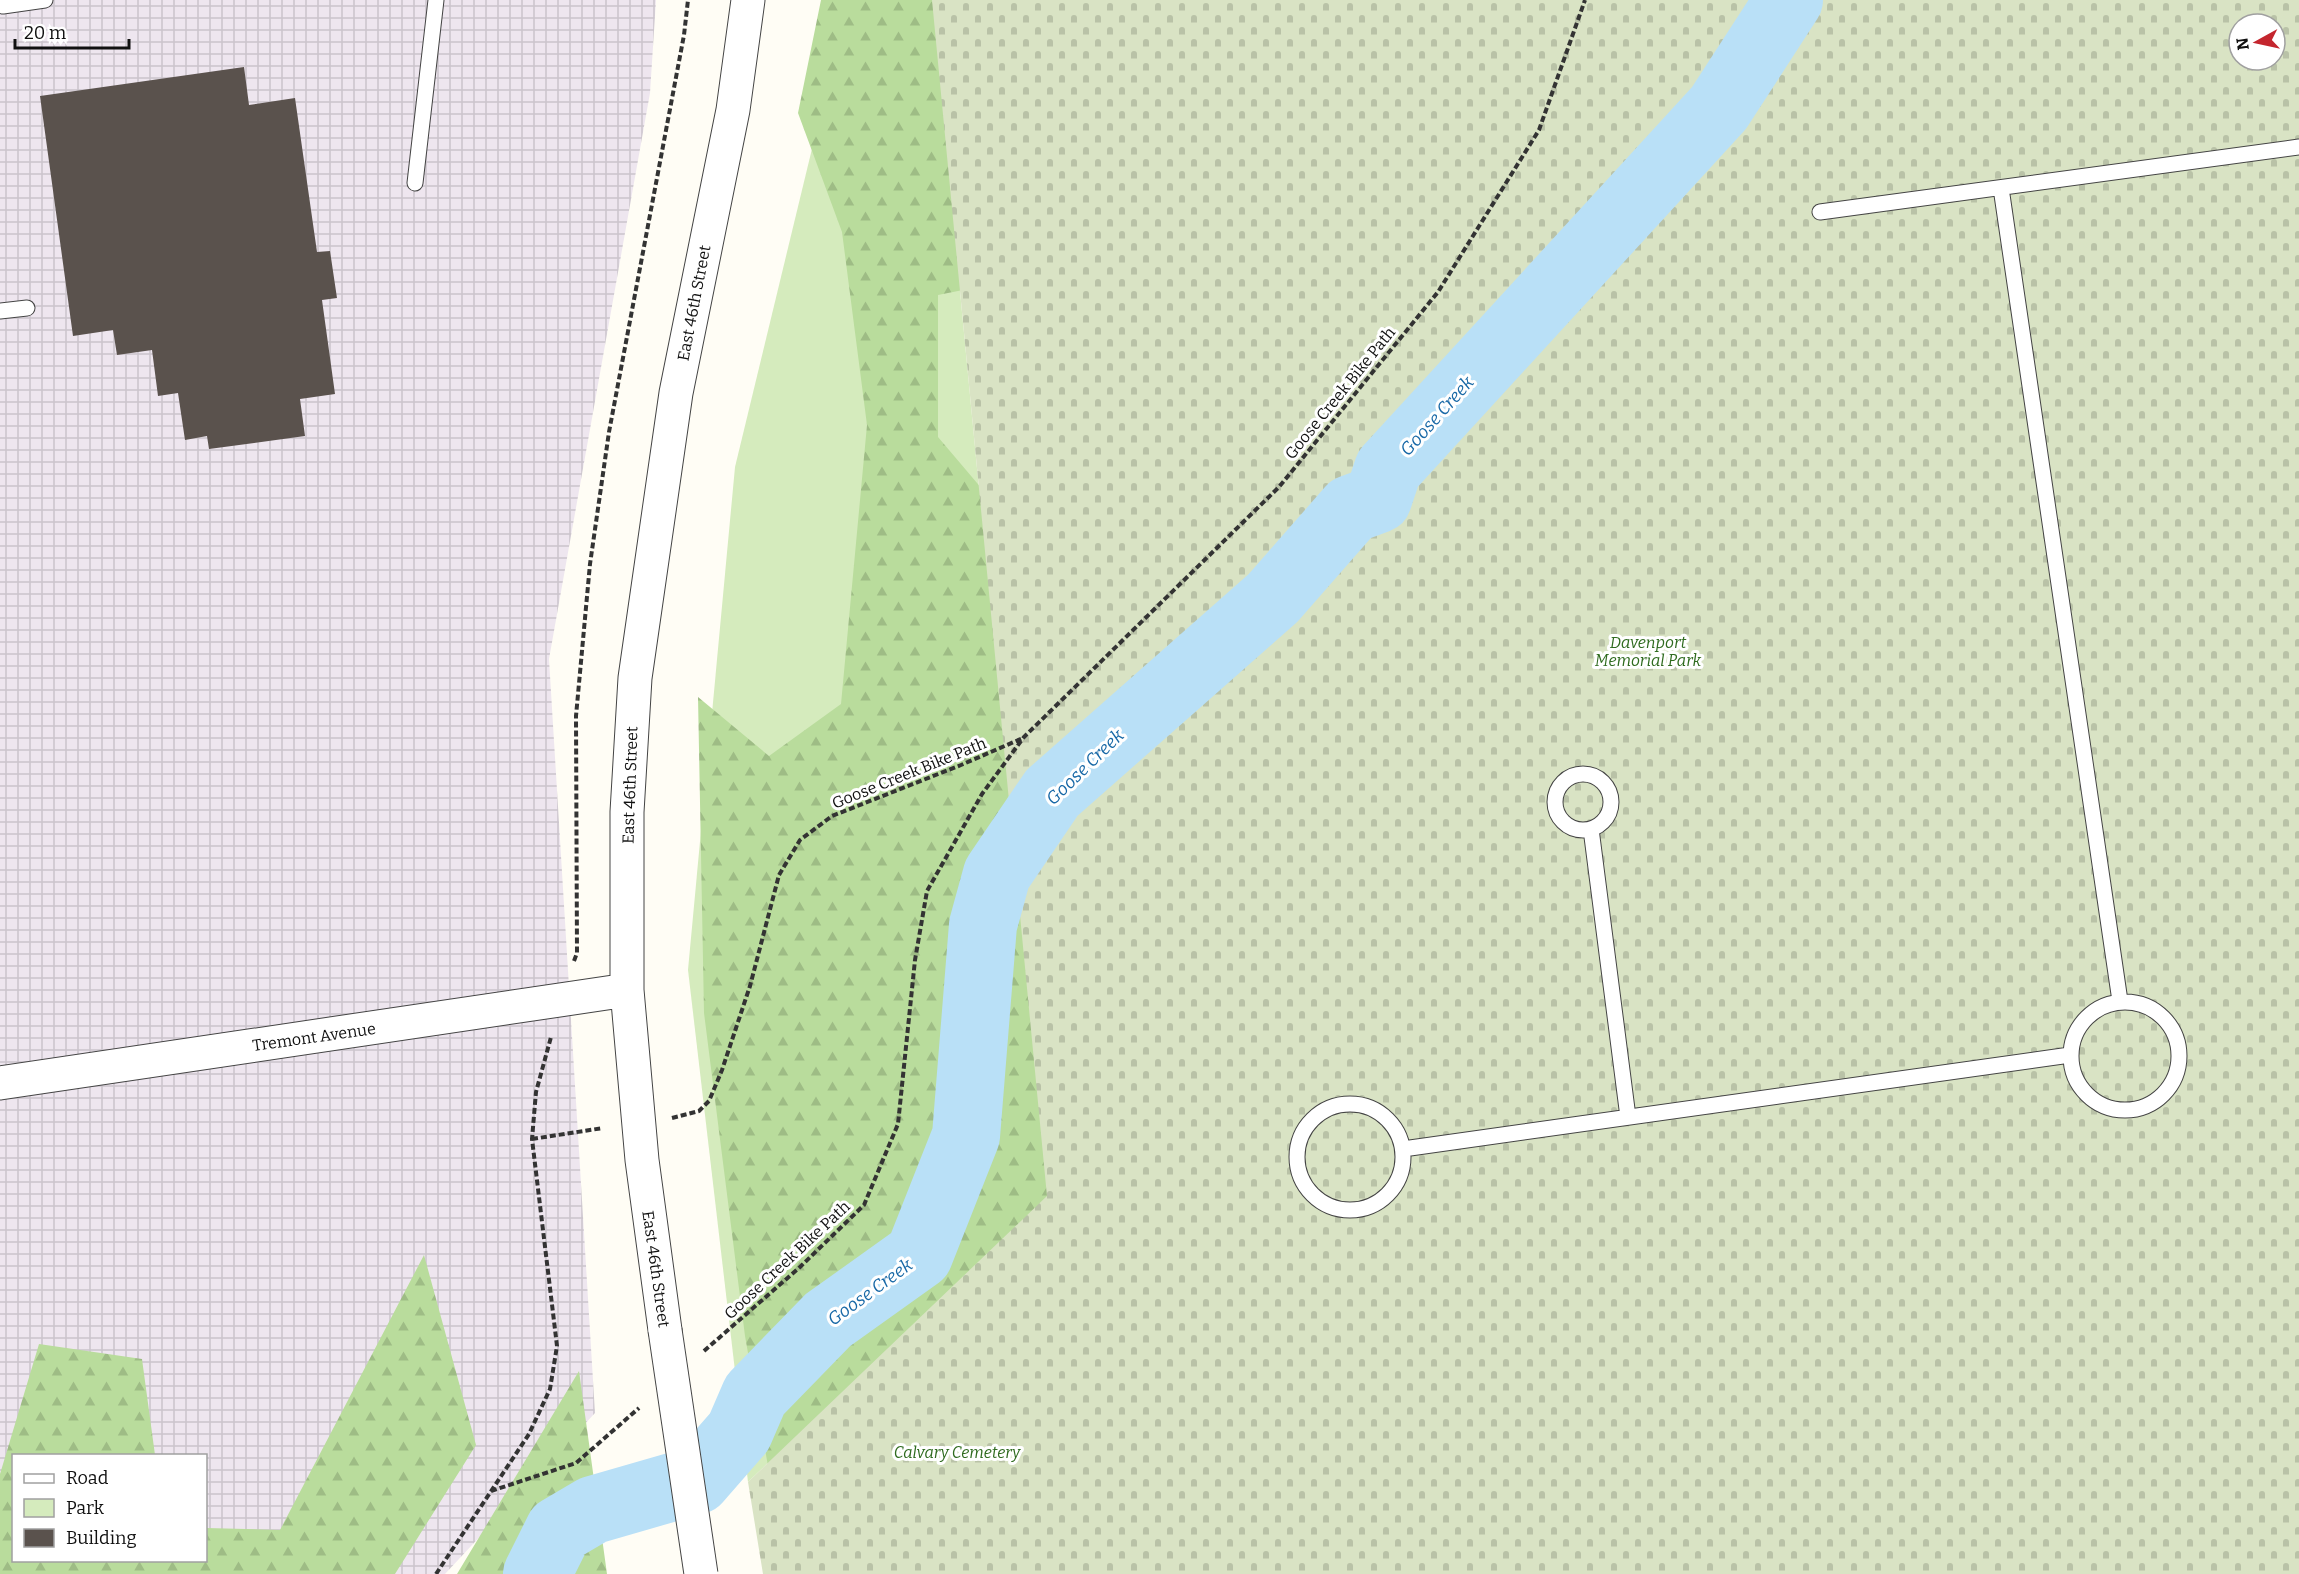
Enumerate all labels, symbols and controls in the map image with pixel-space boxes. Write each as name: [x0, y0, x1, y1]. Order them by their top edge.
scale bar: [15, 12, 129, 50]
north arrow: [2227, 12, 2287, 72]
text: 20 m: [24, 22, 66, 44]
text: N: [2232, 37, 2253, 51]
street label: East 46th Street: [673, 243, 715, 363]
street label: Goose Creek Bike Path: [1281, 323, 1399, 463]
water label: Goose Creek: [1395, 371, 1479, 460]
park label: Davenport Memorial Park: [1595, 633, 1701, 670]
water label: Goose Creek: [1041, 724, 1129, 810]
street label: East 46th Street: [618, 726, 642, 844]
street label: Goose Creek Bike Path: [829, 733, 989, 813]
street label: Tremont Avenue: [251, 1019, 377, 1055]
street label: Goose Creek Bike Path: [720, 1197, 854, 1323]
street label: East 46th Street: [638, 1209, 674, 1329]
water label: Goose Creek: [823, 1254, 917, 1330]
park label: Calvary Cemetery: [894, 1443, 1021, 1462]
legend: [12, 1454, 207, 1562]
text: Road: [66, 1467, 109, 1489]
text: Park: [66, 1497, 105, 1519]
text: Building: [66, 1527, 137, 1549]

